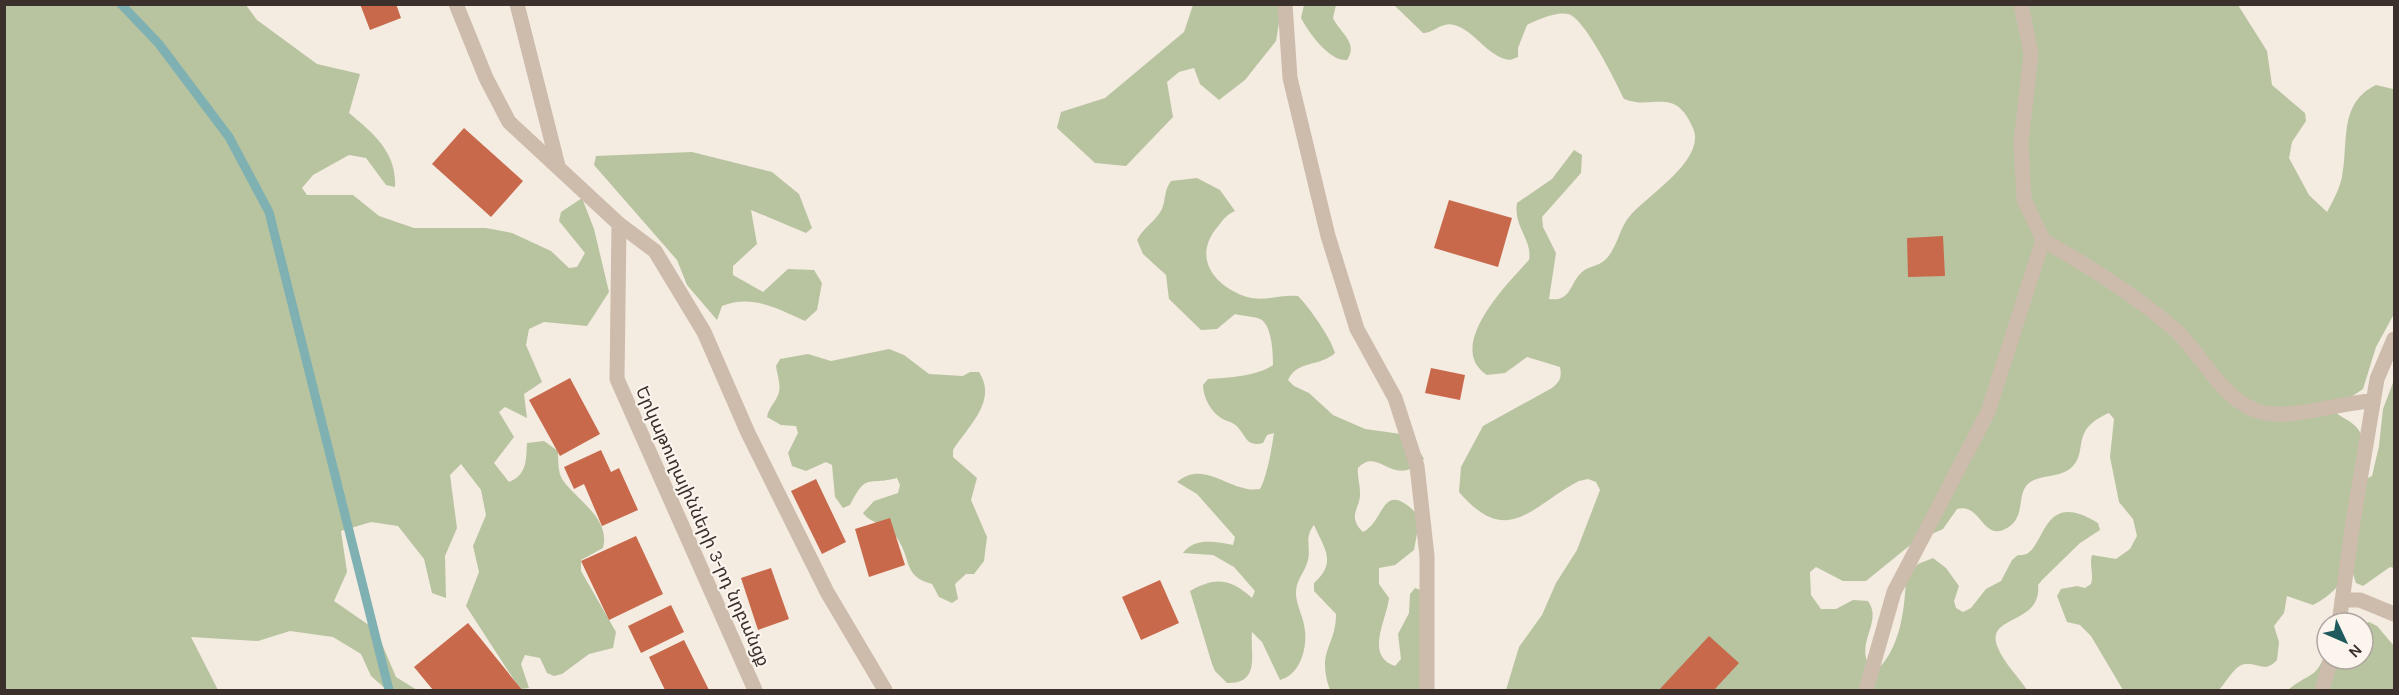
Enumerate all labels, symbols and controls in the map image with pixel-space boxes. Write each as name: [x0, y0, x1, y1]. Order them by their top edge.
street label: Երկաթուղայինների 3-րդ նրբանցք: [631, 382, 775, 670]
north arrow: [2315, 611, 2375, 671]
text: N: [2345, 640, 2366, 662]

